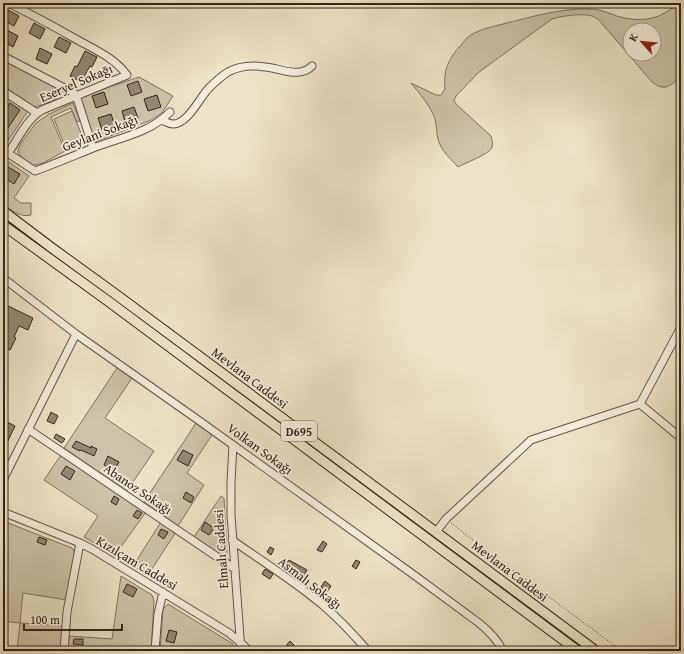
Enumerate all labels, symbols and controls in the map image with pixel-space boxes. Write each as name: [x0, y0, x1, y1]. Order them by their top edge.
north arrow: [622, 22, 662, 62]
text: K: [624, 31, 642, 44]
street label: Eseryel Sokağı: [36, 59, 116, 107]
street label: Geylani Sokağı: [59, 110, 141, 156]
street label: Mevlana Caddesi: [208, 343, 292, 413]
street label: Volkan Sokağı: [223, 419, 297, 479]
road number: D695: [281, 421, 317, 441]
street label: Abanoz Sokağı: [100, 459, 176, 519]
street label: Elmalı Caddesi: [209, 509, 233, 589]
street label: Kızılçam Caddesi: [93, 531, 182, 595]
street label: Mevlana Caddesi: [468, 536, 552, 606]
street label: Asmalı Sokağı: [274, 552, 346, 614]
scale bar: [24, 606, 122, 632]
text: 100 m: [30, 611, 60, 628]

